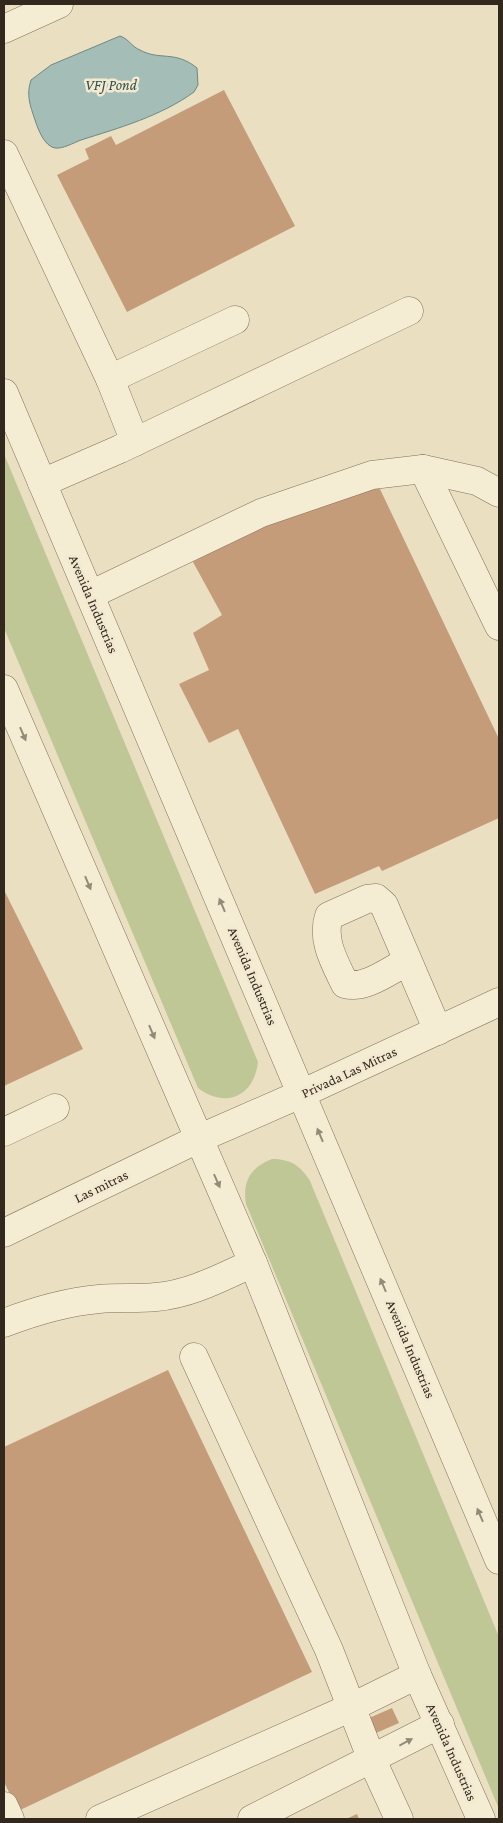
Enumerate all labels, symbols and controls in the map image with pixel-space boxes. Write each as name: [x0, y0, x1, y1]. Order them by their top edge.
water label: VFJ Pond: [85, 77, 138, 94]
street label: Avenida Industrias: [66, 552, 122, 656]
one-way arrow: [20, 727, 28, 741]
one-way arrow: [84, 876, 92, 890]
one-way arrow: [218, 898, 226, 912]
street label: Avenida Industrias: [225, 924, 281, 1028]
one-way arrow: [148, 1025, 156, 1039]
street label: Privada Las Mitras: [299, 1043, 399, 1101]
one-way arrow: [316, 1128, 324, 1142]
street label: Las mitras: [72, 1166, 130, 1206]
one-way arrow: [213, 1174, 221, 1188]
one-way arrow: [379, 1278, 387, 1292]
street label: Avenida Industrias: [383, 1297, 439, 1401]
one-way arrow: [476, 1508, 484, 1522]
street label: Avenida Industrias: [423, 1701, 481, 1803]
one-way arrow: [399, 1738, 414, 1746]

